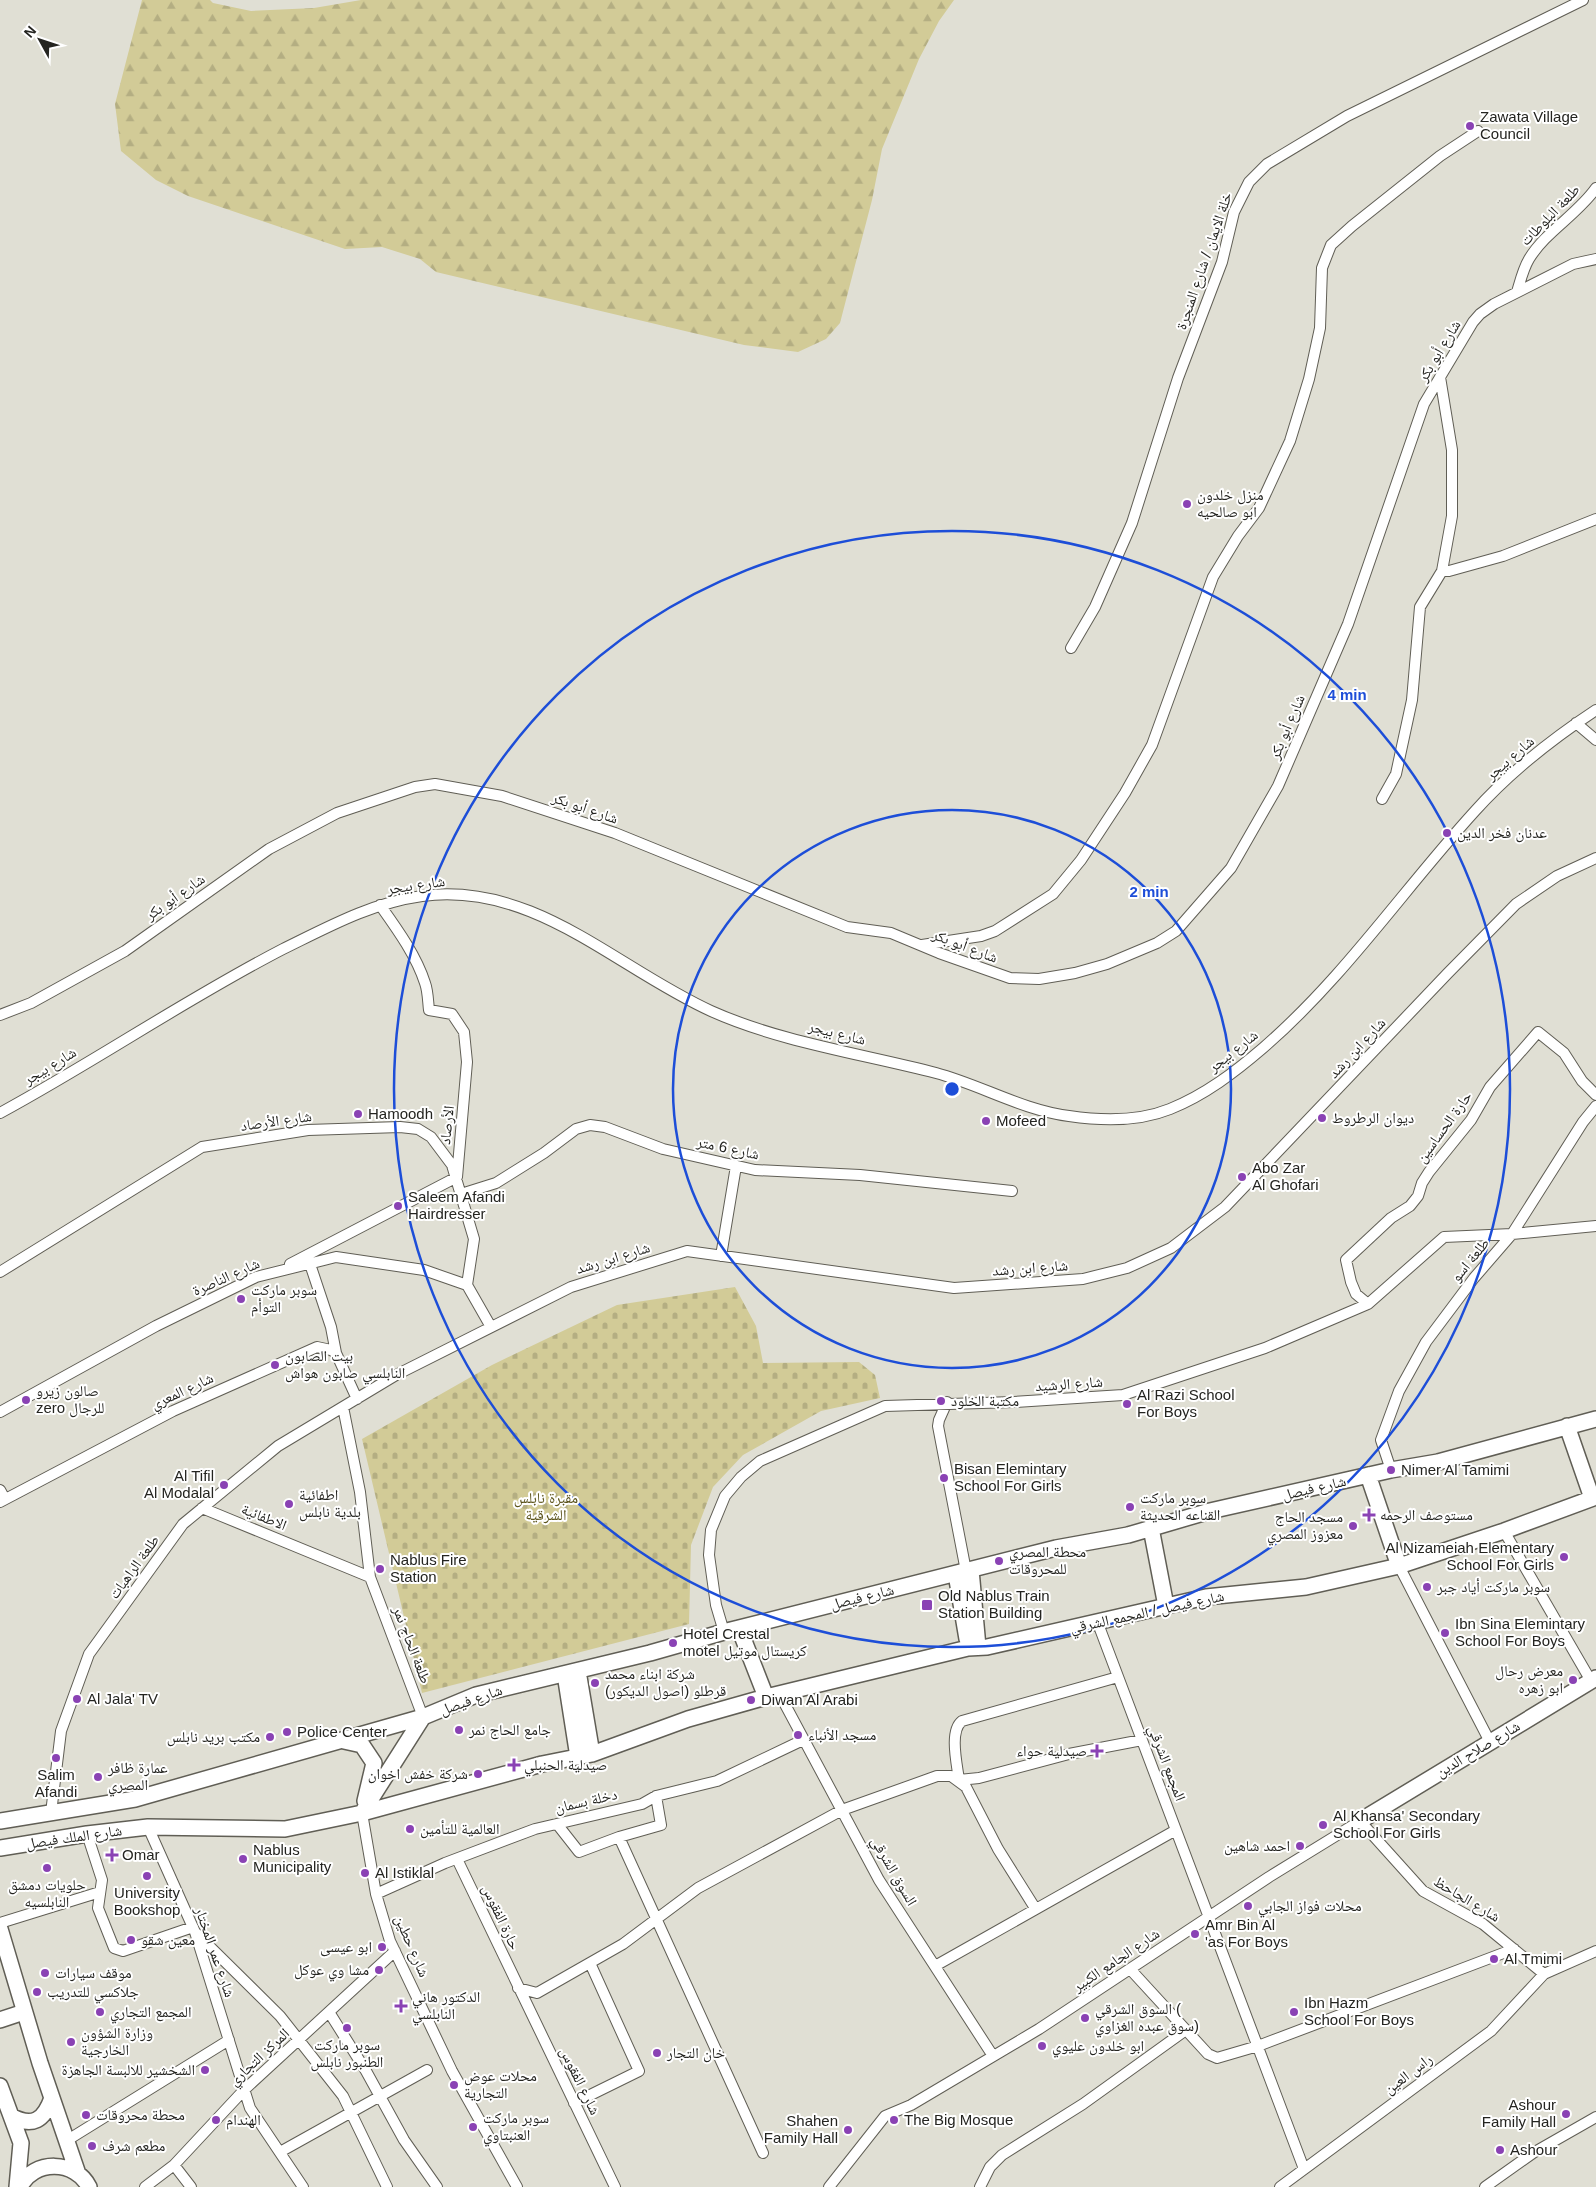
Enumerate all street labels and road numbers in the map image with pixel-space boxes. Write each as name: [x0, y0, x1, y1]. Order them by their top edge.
street label: طلعة البلوطات: [1516, 181, 1584, 249]
street label: خلة الايمان / شارع المنجرة: [1172, 190, 1237, 332]
street label: شارع أبو بكر: [1413, 317, 1465, 386]
street label: شارع أبو بكر: [1265, 692, 1310, 763]
street label: شارع بيجر: [1481, 732, 1539, 785]
street label: شارع أبو بكر: [548, 788, 620, 829]
street label: شارع أبو بكر: [141, 870, 209, 925]
street label: شارع بيجر: [385, 872, 446, 899]
street label: شارع أبو بكر: [928, 925, 1000, 968]
street label: شارع ابن رشد: [1324, 1014, 1390, 1083]
street label: شارع بيجر: [805, 1017, 868, 1050]
street label: شارع بيجر: [1204, 1026, 1262, 1077]
street label: شارع بيجر: [20, 1043, 80, 1090]
street label: حارة الحساسين: [1412, 1087, 1477, 1167]
street label: الأرصاد: [436, 1105, 458, 1145]
street label: شارع الأرصاد: [239, 1107, 313, 1136]
street label: شارع 6 متر: [694, 1132, 761, 1164]
street label: طلعة اسو: [1447, 1234, 1493, 1286]
street label: شارع ابن رشد: [574, 1238, 652, 1279]
street label: شارع الناصرة: [190, 1254, 263, 1301]
street label: شارع ابن رشد: [991, 1256, 1069, 1281]
street label: شارع المعري: [148, 1369, 218, 1416]
street label: شارع الرشيد: [1035, 1373, 1104, 1396]
street label: شارع فيصل: [1280, 1472, 1348, 1505]
street label: الاطفائية: [239, 1500, 289, 1533]
street label: طلعة الراهبات: [105, 1532, 163, 1602]
street label: شارع فيصل: [828, 1580, 896, 1615]
street label: شارع فيصل / المجمع الشرقي: [1068, 1587, 1226, 1640]
street label: طلعة الحاج نمر: [388, 1603, 435, 1687]
street label: شارع فيصل: [437, 1681, 505, 1720]
street label: شارع صلاح الدين: [1433, 1717, 1524, 1782]
street label: المجمع الشرقي: [1142, 1723, 1190, 1804]
street label: دخلة بسمان: [553, 1785, 619, 1818]
street label: شارع الملك فيصل: [25, 1821, 123, 1854]
street label: السوق الشرقي: [865, 1833, 921, 1910]
street label: شارع الجاحظ: [1430, 1872, 1504, 1927]
street label: حارة الفقوس: [477, 1881, 524, 1953]
street label: شارع عمر المختار: [190, 1903, 239, 2000]
street label: شارع حطين: [390, 1912, 433, 1980]
street label: شارع الجامع الكبير: [1068, 1924, 1164, 1997]
street label: المركز التجاري: [225, 2024, 295, 2092]
street label: شارع الفقوس: [555, 2044, 604, 2118]
street label: راس العين: [1380, 2050, 1436, 2099]

